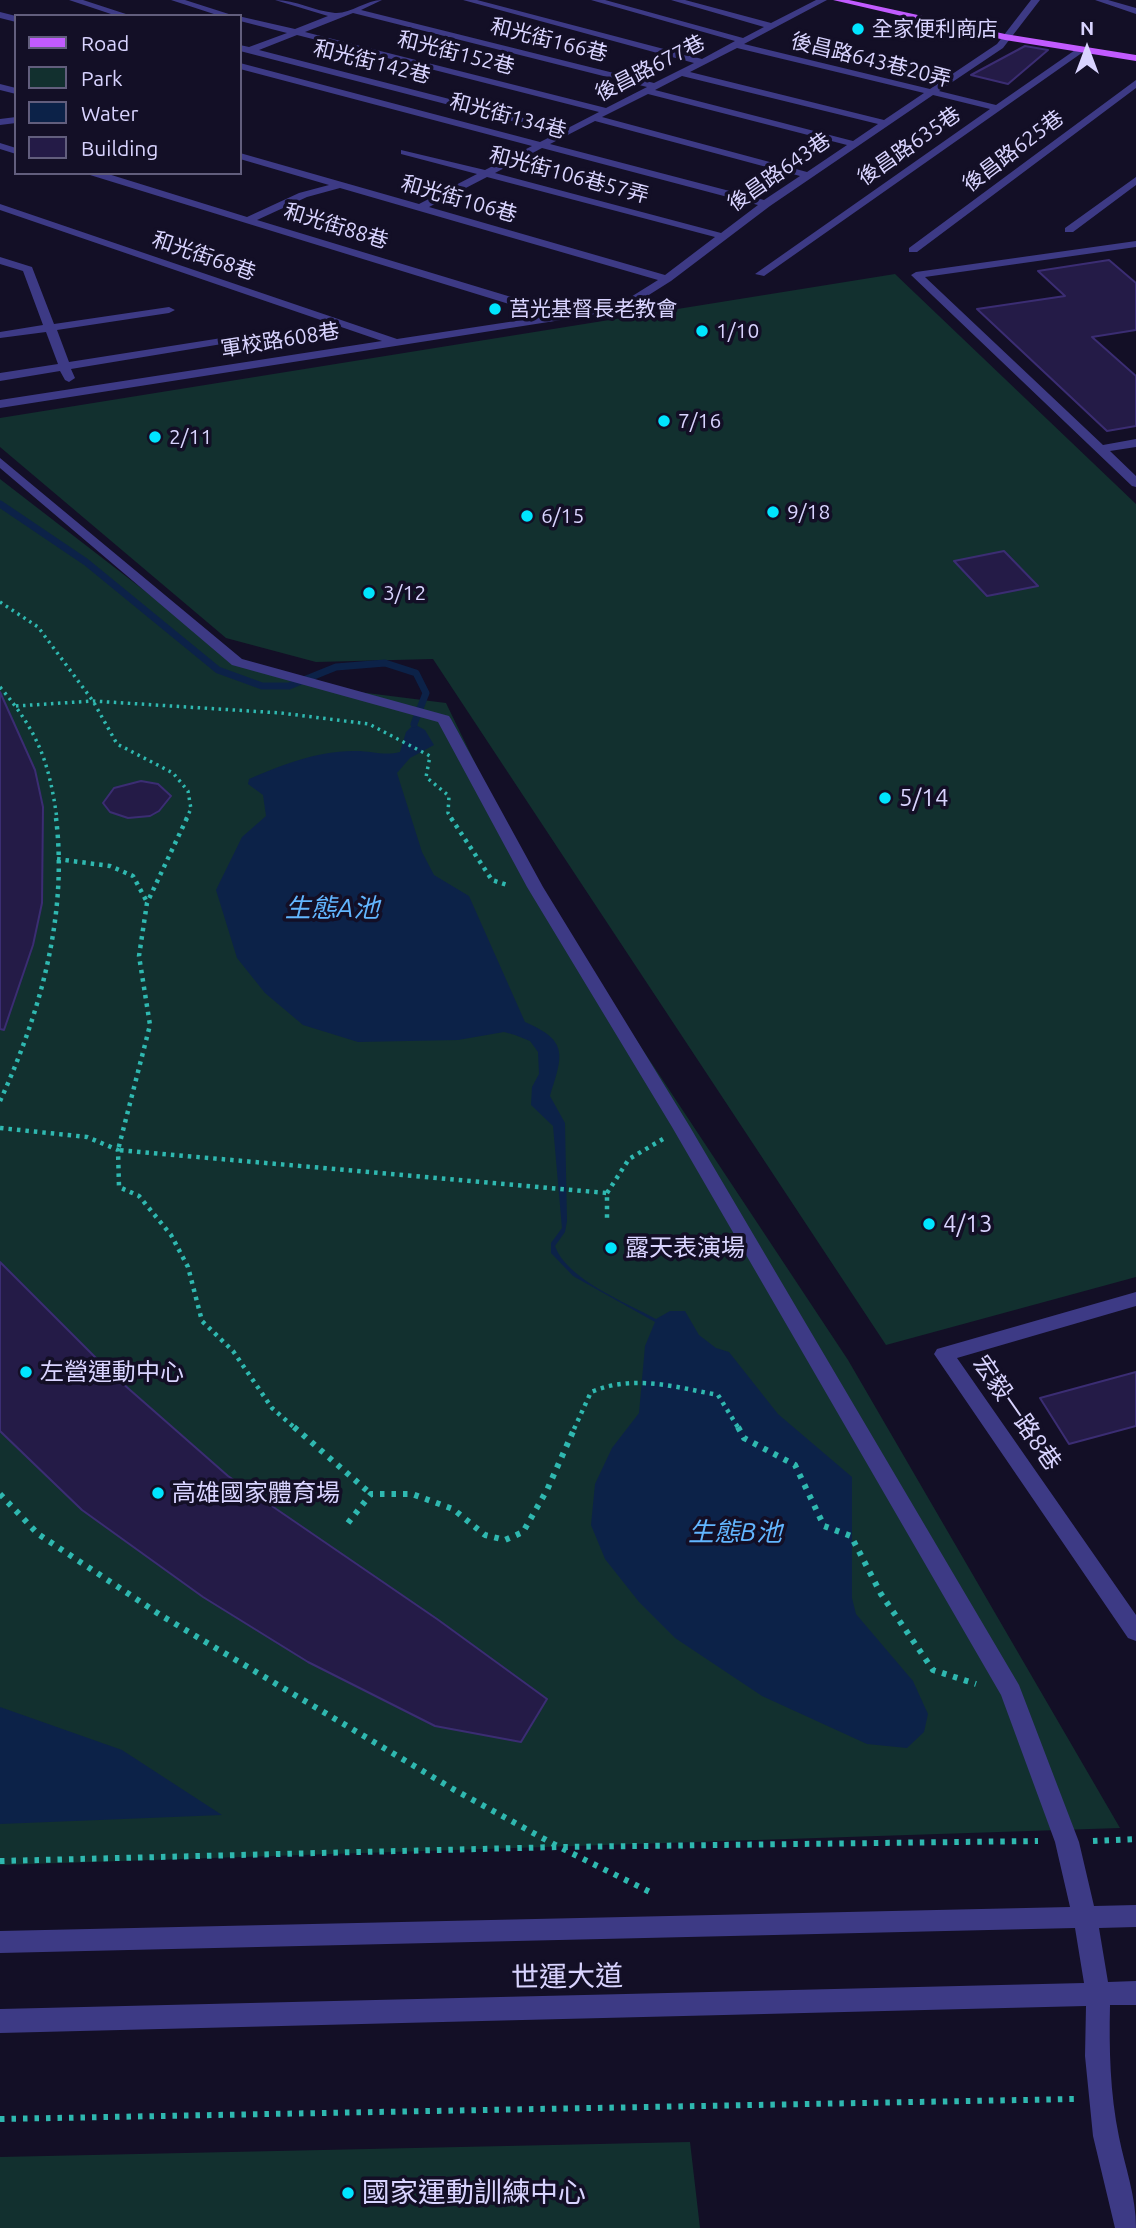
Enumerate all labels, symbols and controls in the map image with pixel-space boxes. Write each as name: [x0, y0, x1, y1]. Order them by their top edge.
street label: 和光街166巷: [488, 13, 610, 67]
legend: [14, 14, 242, 175]
north arrow: [1052, 14, 1122, 84]
place label: 全家便利商店: [872, 16, 998, 42]
text: N: [1080, 17, 1094, 39]
marker: 全家便利商店: [850, 21, 866, 37]
street label: 和光街152巷: [395, 26, 517, 80]
street label: 後昌路643巷20弄: [788, 28, 954, 92]
street label: 後昌路677巷: [591, 30, 709, 106]
text: Road: [81, 31, 129, 55]
street label: 和光街142巷: [311, 35, 433, 89]
text: Park: [81, 66, 123, 90]
street label: 和光街134巷: [447, 88, 569, 144]
text: Water: [81, 101, 139, 125]
street label: 後昌路635巷: [853, 101, 965, 191]
street label: 後昌路625巷: [958, 105, 1068, 197]
street label: 後昌路643巷: [723, 127, 835, 217]
text: Building: [81, 136, 158, 160]
street label: 和光街106巷57弄: [486, 142, 652, 208]
street label: 和光街106巷: [398, 170, 520, 228]
street label: 和光街88巷: [281, 198, 391, 254]
street label: 和光街68巷: [149, 227, 259, 285]
place label: 莒光基督長老教會: [509, 296, 677, 322]
marker: 莒光基督長老教會: [487, 301, 503, 317]
street label: 軍校路608巷: [219, 318, 341, 362]
place label: 1/10: [716, 318, 759, 344]
marker: 1/10: [694, 323, 710, 339]
place label: 7/16: [678, 408, 721, 434]
marker: 7/16: [656, 413, 672, 429]
place label: 2/11: [169, 424, 212, 450]
marker: 2/11: [147, 429, 163, 445]
place label: 9/18: [787, 499, 830, 525]
place label: 6/15: [541, 503, 584, 529]
marker: 9/18: [765, 504, 781, 520]
marker: 6/15: [519, 508, 535, 524]
place label: 3/12: [383, 580, 426, 606]
marker: 3/12: [361, 585, 377, 601]
place label: 5/14: [899, 784, 948, 812]
marker: 5/14: [877, 790, 893, 806]
water label: 生態A池: [285, 892, 379, 924]
place label: 4/13: [943, 1210, 992, 1238]
marker: 4/13: [921, 1216, 937, 1232]
place label: 露天表演場: [625, 1234, 745, 1262]
marker: 露天表演場: [603, 1240, 619, 1256]
street label: 宏毅一路8巷: [967, 1350, 1067, 1476]
place label: 左營運動中心: [40, 1358, 184, 1386]
marker: 左營運動中心: [18, 1364, 34, 1380]
place label: 高雄國家體育場: [172, 1479, 340, 1507]
marker: 高雄國家體育場: [150, 1485, 166, 1501]
water label: 生態B池: [688, 1516, 782, 1548]
street label: 世運大道: [511, 1959, 623, 1995]
place label: 國家運動訓練中心: [362, 2176, 586, 2210]
marker: 國家運動訓練中心: [340, 2185, 356, 2201]

